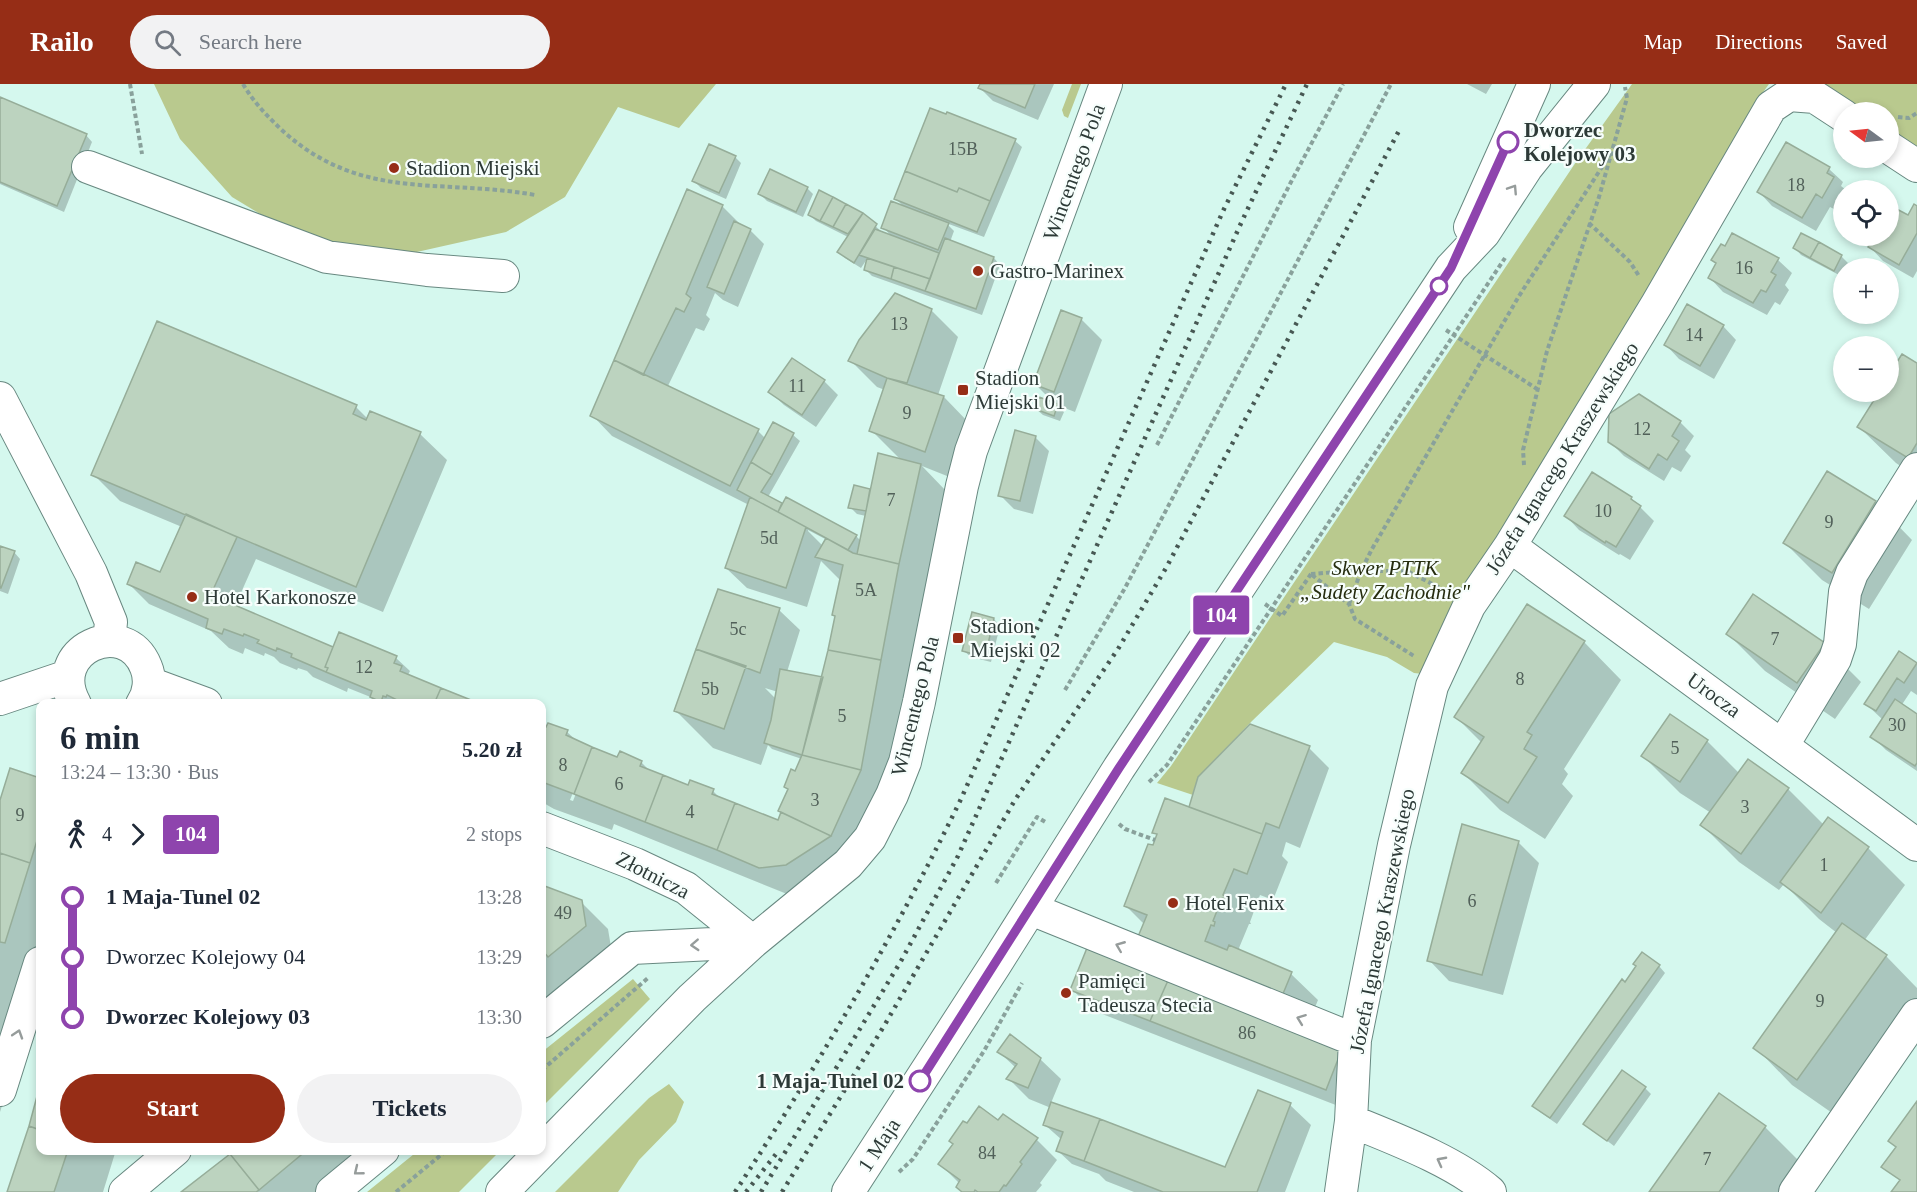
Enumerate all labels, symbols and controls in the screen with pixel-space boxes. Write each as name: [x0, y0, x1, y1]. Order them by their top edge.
search box: [130, 15, 550, 69]
text: Railo: [30, 26, 94, 57]
icon: search: [151, 26, 184, 59]
text: Search here: [199, 29, 302, 54]
text: Map: [1644, 30, 1682, 54]
text: Directions: [1715, 30, 1803, 54]
text: Saved: [1836, 30, 1887, 54]
street label: Wincentego Pola: [1038, 100, 1110, 243]
north arrow: [1833, 102, 1899, 168]
map controls: [1833, 102, 1899, 402]
place label: Dworzec Kolejowy 03: [1524, 118, 1635, 166]
marker: Dworzec Kolejowy 03: [1497, 131, 1519, 153]
house number: 15B: [948, 139, 978, 159]
place label: Stadion Miejski: [406, 156, 540, 180]
marker: Stadion Miejski: [387, 161, 401, 175]
house number: 18: [1787, 175, 1805, 195]
button: locate: [1833, 180, 1899, 246]
one-way arrow: [1506, 185, 1517, 196]
house number: 16: [1735, 258, 1753, 278]
button: +: [1833, 258, 1899, 324]
place label: Gastro-Marinex: [990, 259, 1125, 283]
marker: Gastro-Marinex: [971, 264, 985, 278]
unlabelled marker: [1430, 277, 1448, 295]
house number: 13: [890, 314, 908, 334]
house number: 14: [1685, 325, 1703, 345]
button: −: [1833, 336, 1899, 402]
street label: Józefa Ignacego Kraszewskiego: [1480, 337, 1644, 579]
place label: Stadion Miejski 01: [975, 366, 1065, 414]
house number: 11: [788, 376, 806, 396]
marker: Stadion Miejski 01: [956, 383, 970, 397]
house number: 9: [903, 403, 912, 423]
house number: 12: [1633, 419, 1651, 439]
house number: 7: [887, 490, 896, 510]
house number: 10: [1594, 501, 1612, 521]
house number: 9: [1825, 512, 1834, 532]
house number: 5d: [760, 528, 778, 548]
park label: Skwer PTTK „Sudety Zachodnie": [1300, 556, 1470, 604]
house number: 5A: [855, 580, 877, 600]
place label: Hotel Karkonosze: [204, 585, 356, 609]
marker: Hotel Karkonosze: [185, 590, 199, 604]
line badge: 104: [1186, 596, 1256, 634]
text: 104: [1205, 603, 1237, 627]
place label: Stadion Miejski 02: [970, 614, 1060, 662]
house number: 5c: [730, 619, 747, 639]
house number: 7: [1771, 629, 1780, 649]
marker: Stadion Miejski 02: [951, 631, 965, 645]
street label: Wincentego Pola: [886, 633, 944, 778]
house number: 12: [355, 657, 373, 677]
street label: Urocza: [1682, 667, 1746, 723]
house number: 8: [1516, 669, 1525, 689]
house number: 5b: [701, 679, 719, 699]
house number: 5: [838, 706, 847, 726]
house number: 30: [1888, 715, 1906, 735]
text: 6 min: [60, 720, 140, 756]
text: 5.20 zł: [462, 737, 522, 762]
house number: 5: [1671, 738, 1680, 758]
house number: 8: [559, 755, 568, 775]
text: 13:24 – 13:30 · Bus: [60, 761, 219, 783]
house number: 6: [615, 774, 624, 794]
street label: Józefa Ignacego Kraszewskiego: [1345, 786, 1419, 1056]
house number: 3: [811, 790, 820, 810]
house number: 3: [1741, 797, 1750, 817]
house number: 4: [686, 802, 695, 822]
house number: 9: [16, 805, 25, 825]
icon: walk: [60, 818, 93, 851]
icon: forward: [121, 818, 154, 851]
text: 104: [175, 822, 207, 846]
text: 4: [102, 823, 112, 845]
text: 2 stops: [466, 823, 522, 845]
street label: Złotnicza: [612, 846, 694, 904]
house number: 1: [1820, 855, 1829, 875]
text: 1 Maja-Tunel 02: [106, 884, 260, 909]
text: 13:28: [476, 886, 522, 908]
place label: Hotel Fenix: [1185, 891, 1285, 915]
house number: 6: [1468, 891, 1477, 911]
marker: Hotel Fenix: [1166, 896, 1180, 910]
house number: 49: [554, 903, 572, 923]
one-way arrow: [690, 939, 699, 952]
one-way arrow: [1115, 941, 1126, 954]
text: Dworzec Kolejowy 04: [106, 944, 305, 969]
text: 13:29: [476, 946, 522, 968]
place label: Pamięci Tadeusza Stecia: [1078, 969, 1213, 1017]
marker: Pamięci Tadeusza Stecia: [1059, 986, 1073, 1000]
house number: 9: [1816, 991, 1825, 1011]
text: Dworzec Kolejowy 03: [106, 1004, 310, 1029]
text: 13:30: [476, 1006, 522, 1028]
one-way arrow: [1296, 1014, 1307, 1026]
house number: 86: [1238, 1023, 1256, 1043]
one-way arrow: [11, 1029, 23, 1040]
place label: 1 Maja-Tunel 02: [757, 1069, 904, 1093]
marker: 1 Maja-Tunel 02: [909, 1070, 931, 1092]
button: Start: [60, 1074, 285, 1143]
button: Tickets: [297, 1074, 522, 1143]
street label: 1 Maja: [853, 1113, 905, 1176]
house number: 84: [978, 1143, 996, 1163]
house number: 7: [1703, 1149, 1712, 1169]
one-way arrow: [1436, 1157, 1447, 1169]
one-way arrow: [353, 1164, 364, 1175]

